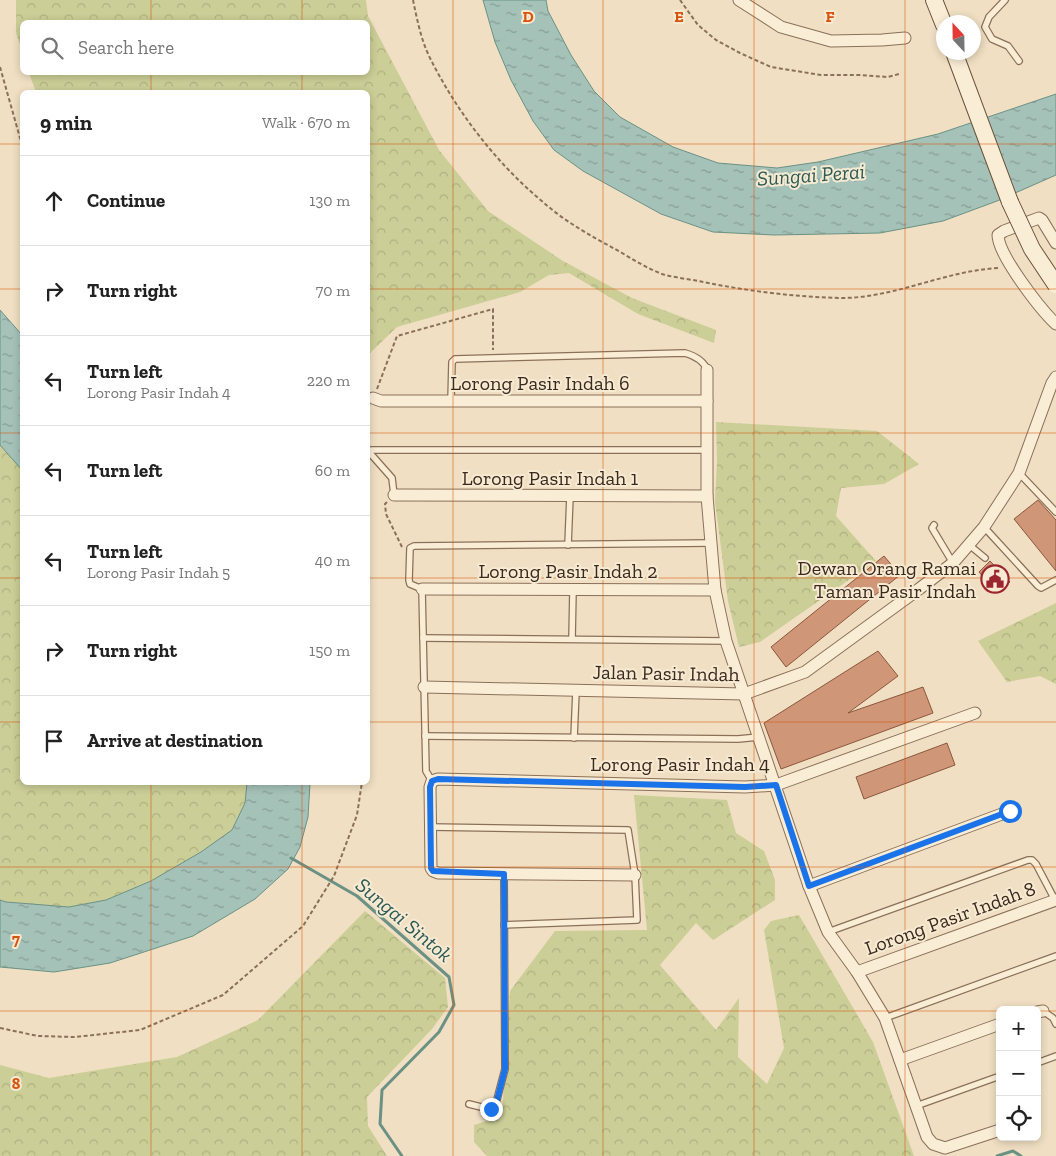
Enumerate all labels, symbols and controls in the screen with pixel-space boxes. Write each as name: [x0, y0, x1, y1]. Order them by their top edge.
text: D: [522, 7, 534, 26]
text: E: [674, 7, 684, 26]
text: F: [825, 7, 835, 26]
north arrow: [936, 15, 981, 60]
search box: [20, 20, 370, 75]
icon: search: [38, 34, 66, 62]
text: Search here: [78, 36, 174, 59]
text: 9 min: [40, 110, 92, 135]
text: Walk · 670 m: [262, 113, 350, 132]
water label: Sungai Perai: [756, 158, 866, 191]
icon: ahead: [40, 187, 68, 215]
text: Continue: [87, 189, 165, 212]
text: 130 m: [309, 191, 350, 210]
icon: right: [40, 277, 68, 305]
text: Turn right: [87, 279, 177, 302]
text: 70 m: [316, 281, 350, 300]
text: Turn left: [87, 360, 162, 383]
icon: left: [40, 367, 68, 395]
text: 220 m: [307, 371, 350, 390]
street label: Lorong Pasir Indah 6: [450, 371, 630, 395]
text: Lorong Pasir Indah 4: [87, 383, 231, 402]
icon: left: [40, 457, 68, 485]
text: Turn left: [87, 459, 162, 482]
text: 60 m: [315, 461, 350, 480]
street label: Lorong Pasir Indah 1: [462, 466, 639, 490]
text: Turn left: [87, 540, 162, 563]
icon: left: [40, 547, 68, 575]
text: 40 m: [315, 551, 350, 570]
place label: Dewan Orang Ramai Taman Pasir Indah: [798, 556, 977, 603]
street label: Lorong Pasir Indah 2: [478, 559, 658, 583]
text: Lorong Pasir Indah 5: [87, 563, 230, 582]
public building icon: Dewan Orang Ramai Taman Pasir Indah: [980, 564, 1010, 594]
icon: right: [40, 637, 68, 665]
text: Turn right: [87, 639, 177, 662]
text: 150 m: [309, 641, 350, 660]
street label: Jalan Pasir Indah: [592, 660, 740, 686]
icon: arrive: [40, 727, 68, 755]
text: Arrive at destination: [87, 729, 263, 752]
street label: Lorong Pasir Indah 4: [590, 752, 770, 776]
route start: [999, 800, 1022, 823]
water label: Sungai Sintok: [351, 872, 458, 967]
street label: Lorong Pasir Indah 8: [861, 876, 1039, 960]
text: 7: [12, 930, 20, 949]
map controls: [996, 1006, 1041, 1141]
button: +: [996, 1006, 1041, 1051]
button: −: [996, 1051, 1041, 1096]
text: 8: [12, 1074, 21, 1093]
button: locate: [996, 1096, 1041, 1141]
route end: [480, 1098, 503, 1121]

